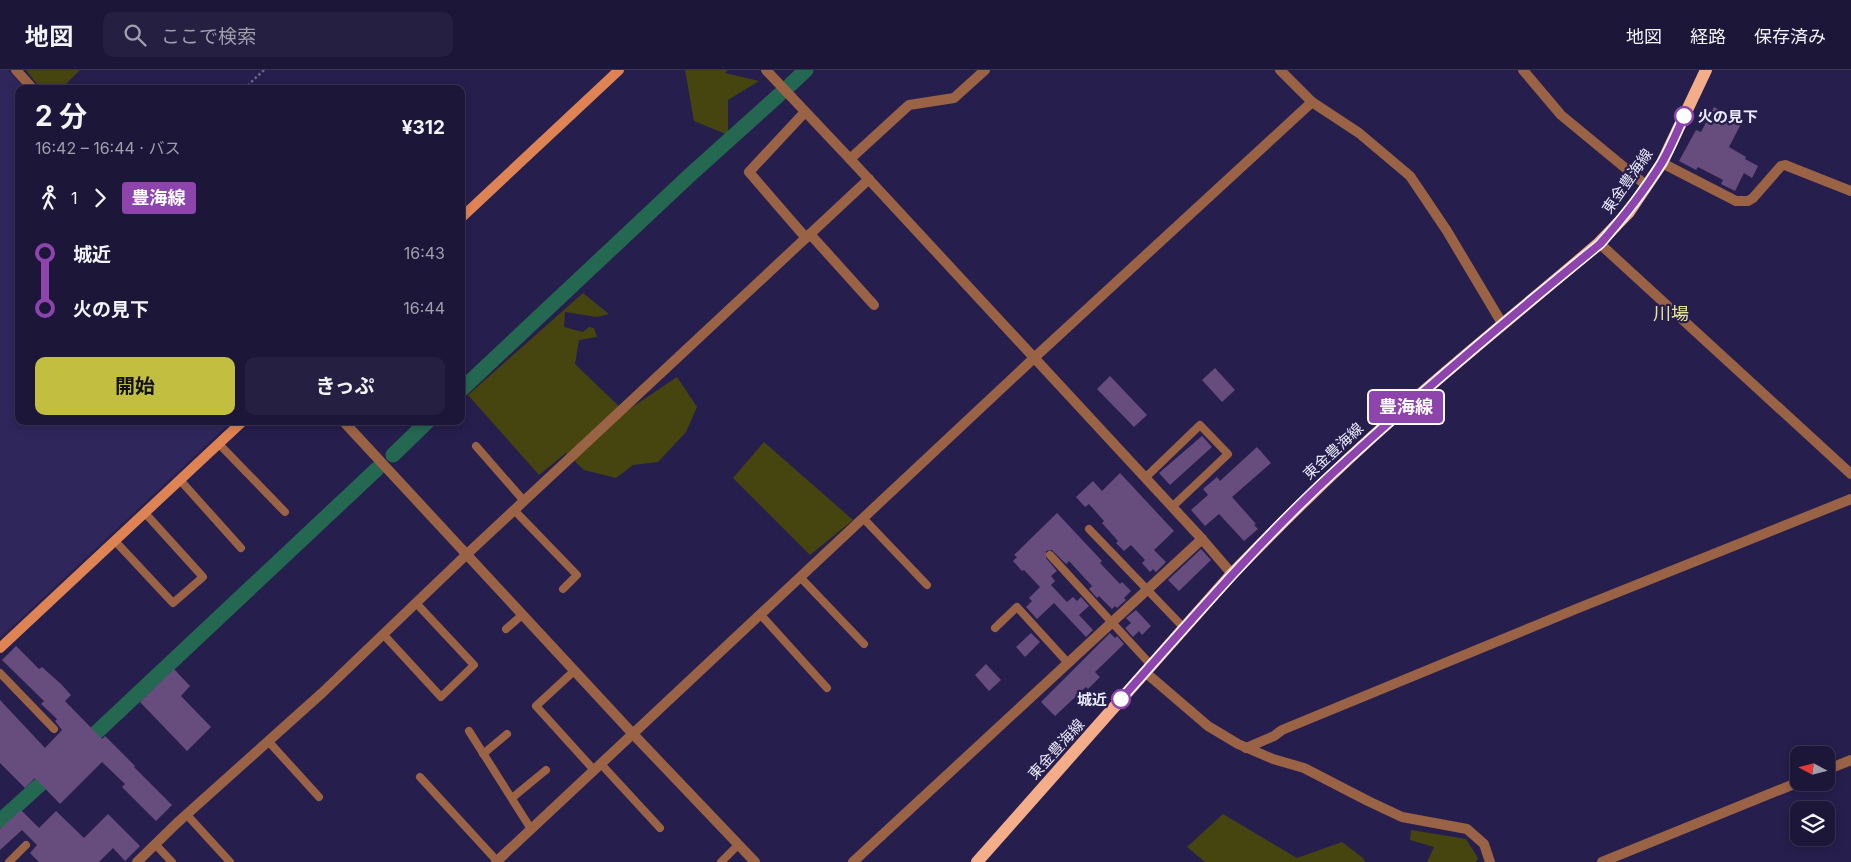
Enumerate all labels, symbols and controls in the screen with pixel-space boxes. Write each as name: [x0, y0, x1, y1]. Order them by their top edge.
search box: [103, 12, 453, 57]
icon: search: [121, 21, 149, 49]
text: 地図: [25, 22, 73, 51]
text: ここで検索: [161, 25, 256, 48]
text: 地図: [1626, 26, 1662, 47]
text: 経路: [1690, 26, 1726, 47]
text: 保存済み: [1754, 26, 1826, 47]
text: 2 分: [35, 99, 87, 133]
marker: 火の見下: [1674, 106, 1694, 126]
place label: 火の見下: [1698, 107, 1758, 126]
text: ¥312: [402, 116, 445, 139]
text: 16:42 – 16:44 · バス: [35, 138, 180, 158]
street label: 東金豊海線: [1598, 145, 1656, 217]
icon: walk: [35, 184, 63, 212]
icon: forward: [86, 184, 114, 212]
text: 豊海線: [132, 187, 186, 208]
text: 1: [71, 188, 78, 208]
text: 城近: [73, 243, 111, 266]
text: 16:43: [404, 243, 445, 263]
text: 火の見下: [73, 298, 149, 321]
text: 16:44: [403, 298, 445, 318]
district label: 川場: [1653, 303, 1689, 324]
button: 開始: [35, 357, 235, 415]
button: きっぷ: [245, 357, 445, 415]
line badge: 豊海線: [1377, 391, 1435, 423]
text: 豊海線: [1379, 396, 1433, 417]
street label: 東金豊海線: [1299, 418, 1367, 484]
marker: 城近: [1111, 689, 1131, 709]
place label: 城近: [1077, 690, 1107, 709]
street label: 東金豊海線: [1024, 715, 1088, 783]
north arrow: [1790, 746, 1835, 791]
map controls: [1790, 746, 1835, 846]
button: layers: [1790, 801, 1835, 846]

